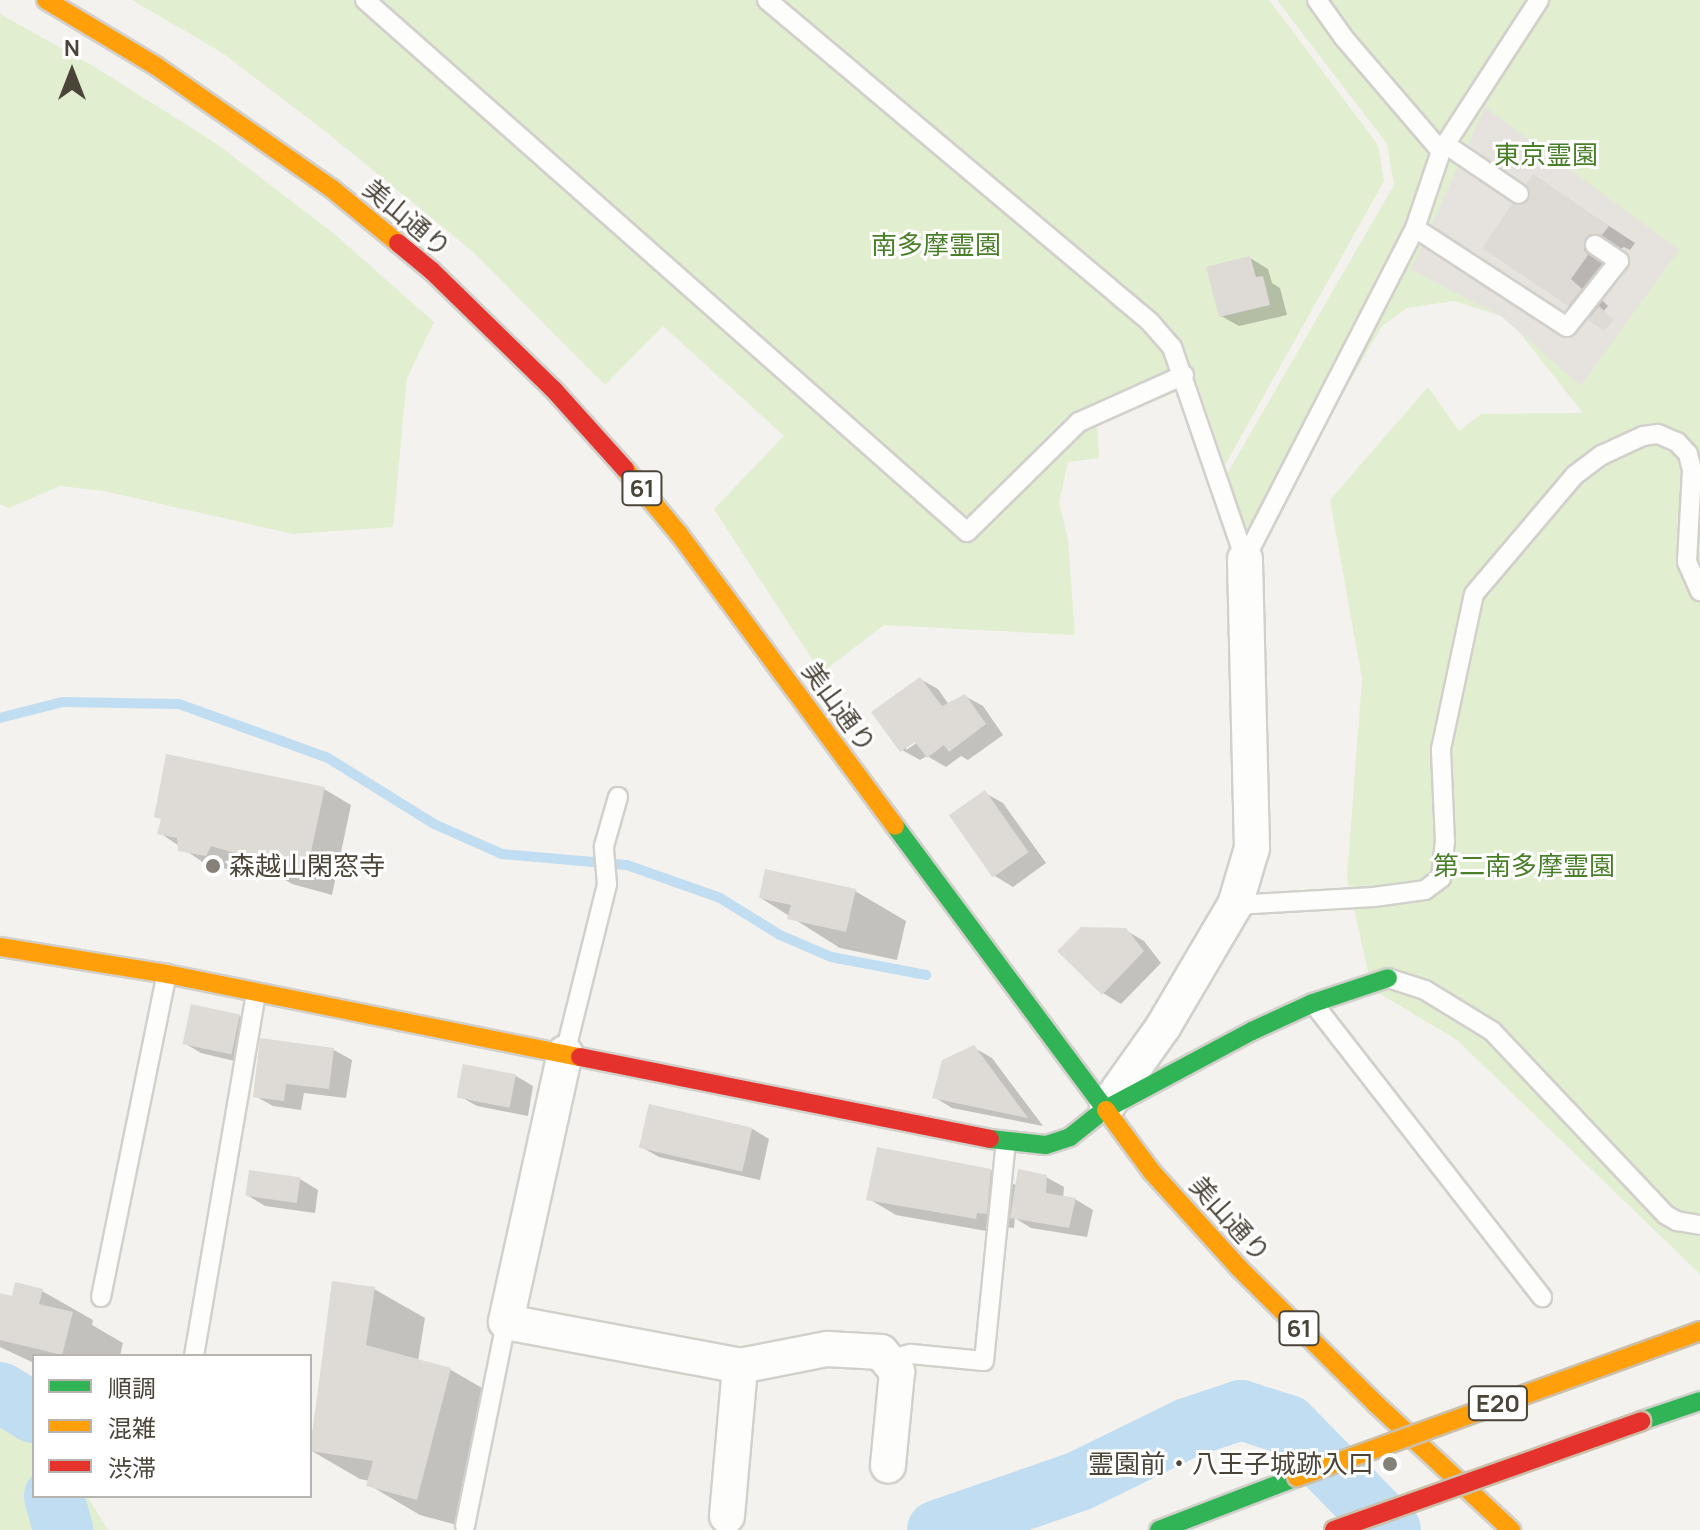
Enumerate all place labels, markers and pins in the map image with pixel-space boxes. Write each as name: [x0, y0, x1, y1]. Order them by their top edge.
place label: 森越山閑窓寺: [229, 850, 385, 882]
marker: 森越山閑窓寺: [204, 857, 222, 875]
place label: 霊園前・八王子城跡入口: [1088, 1448, 1374, 1480]
marker: 霊園前・八王子城跡入口: [1381, 1455, 1399, 1473]

